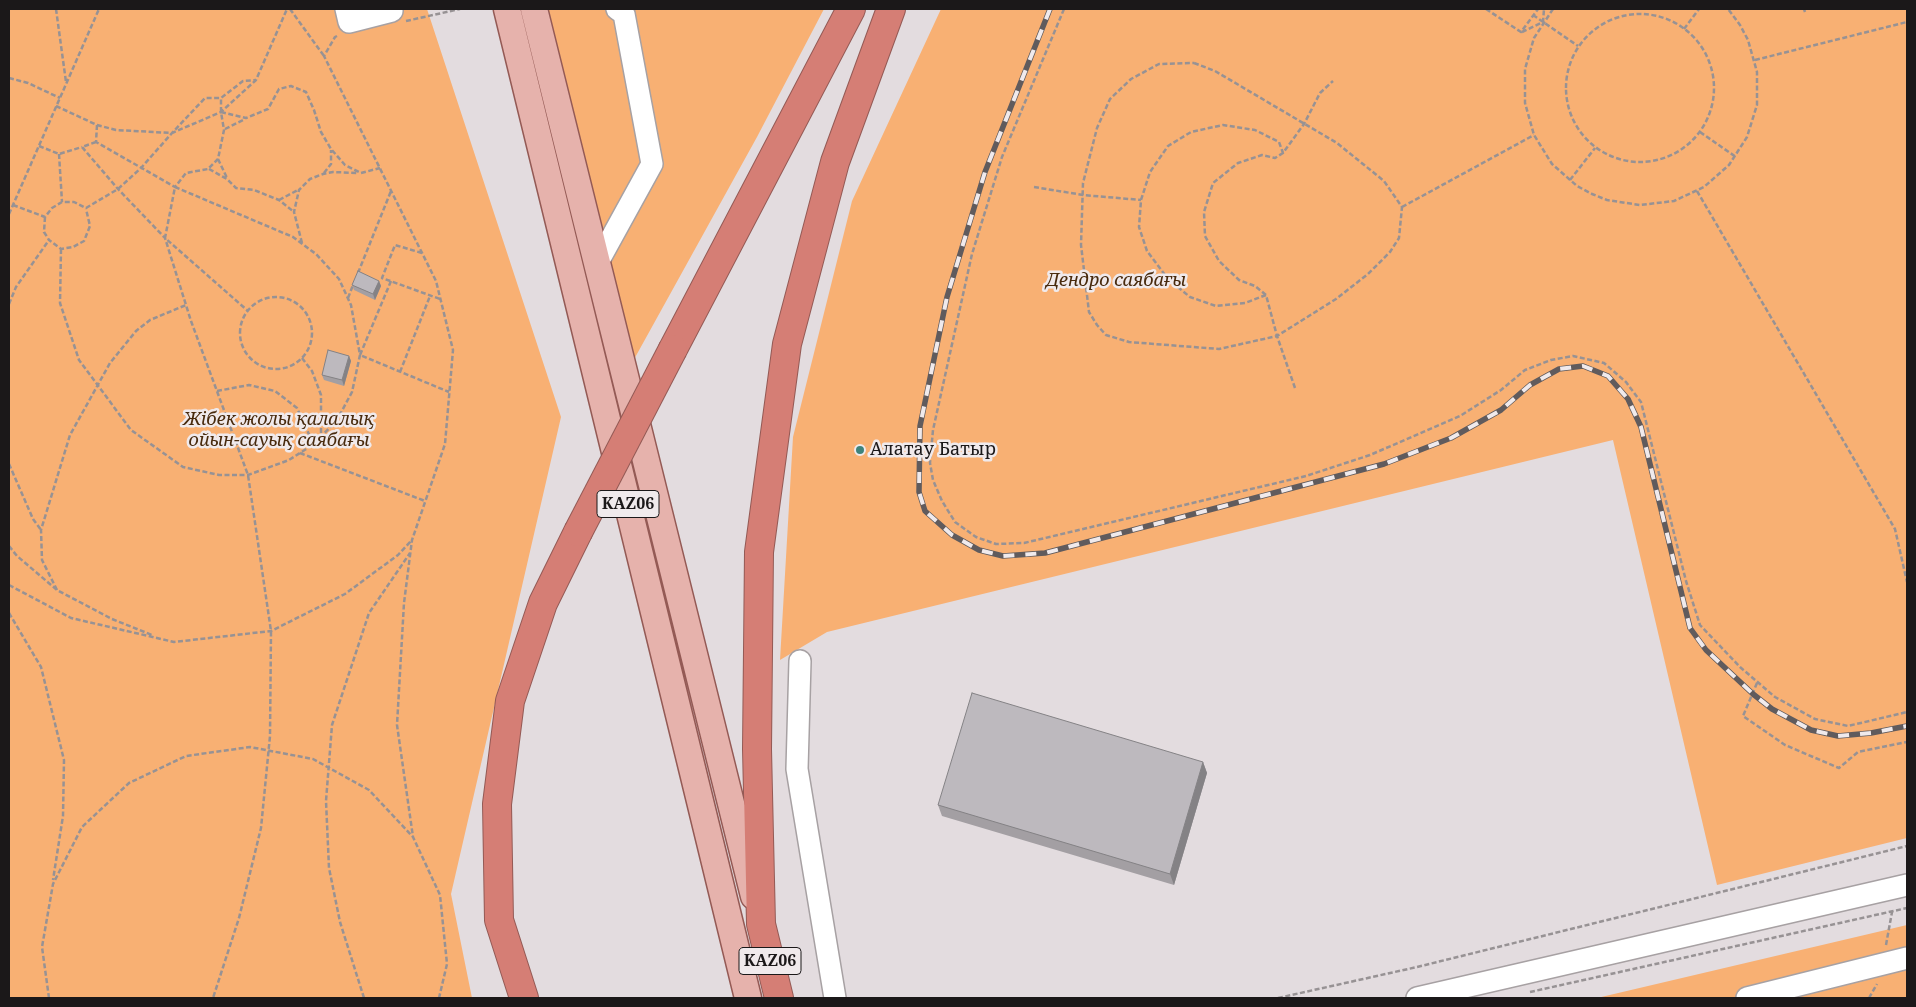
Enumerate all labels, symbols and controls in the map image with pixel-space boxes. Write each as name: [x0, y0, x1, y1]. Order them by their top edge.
park label: Дендро саябағы: [1046, 270, 1186, 292]
park label: Жібек жолы қалалық ойын-сауық саябағы: [184, 409, 374, 452]
place label: Алатау Батыр: [870, 439, 996, 461]
marker: Алатау Батыр: [854, 444, 866, 456]
road number: KАZ06: [597, 490, 659, 518]
road number: KАZ06: [739, 948, 801, 974]

